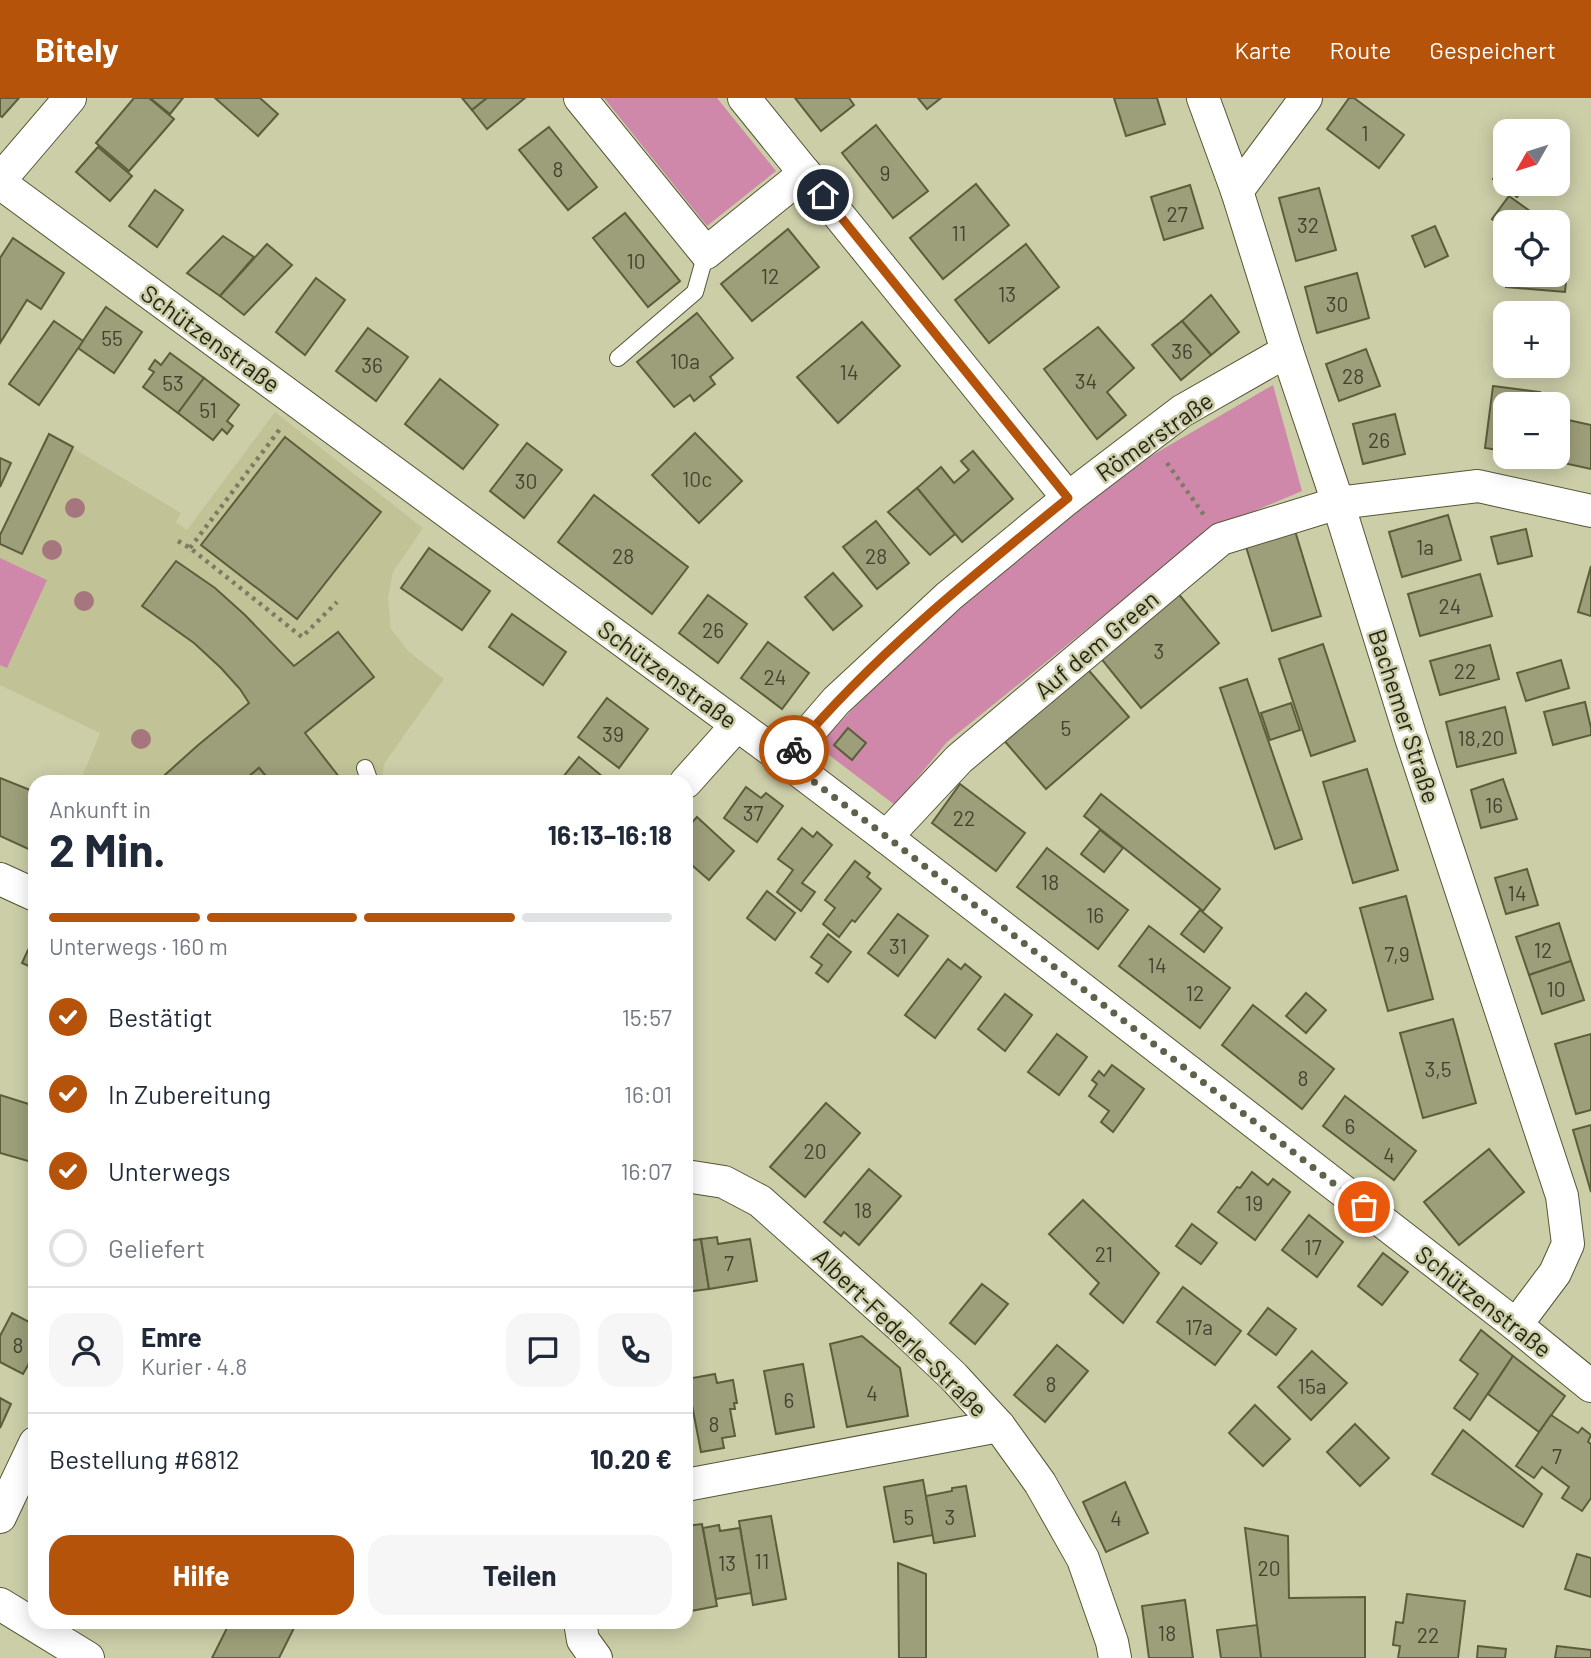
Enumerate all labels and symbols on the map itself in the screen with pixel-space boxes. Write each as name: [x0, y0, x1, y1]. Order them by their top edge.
north arrow: [1493, 119, 1570, 196]
house number: 1: [1361, 120, 1369, 145]
house number: 8: [553, 156, 563, 181]
house number: 9: [880, 160, 890, 185]
pin: [793, 165, 853, 225]
house number: 27: [1166, 201, 1188, 226]
house number: 32: [1297, 212, 1319, 237]
house number: 11: [952, 220, 966, 245]
house number: 10: [626, 248, 646, 273]
house number: 12: [761, 263, 779, 288]
street label: Schützenstraße: [136, 278, 286, 398]
house number: 13: [998, 281, 1016, 306]
house number: 30: [1326, 291, 1348, 316]
house number: 55: [101, 325, 123, 350]
house number: 36: [1171, 338, 1193, 363]
house number: 10a: [670, 348, 700, 373]
house number: 36: [361, 352, 383, 377]
house number: 14: [840, 359, 858, 384]
house number: 28: [1342, 363, 1364, 388]
house number: 34: [1075, 368, 1097, 393]
house number: 53: [162, 370, 184, 395]
street label: Römerstraße: [1090, 385, 1218, 487]
house number: 51: [199, 397, 217, 422]
house number: 26: [1368, 427, 1390, 452]
house number: 10c: [682, 466, 712, 491]
house number: 30: [515, 468, 537, 493]
house number: 1a: [1416, 534, 1434, 559]
house number: 28: [612, 543, 634, 568]
house number: 28: [865, 543, 887, 568]
street label: Auf dem Green: [1028, 584, 1164, 704]
house number: 24: [1439, 593, 1461, 618]
street label: Schützenstraße: [593, 614, 743, 734]
house number: 26: [702, 617, 724, 642]
street label: Bachemer Straße: [1363, 625, 1447, 807]
house number: 3: [1154, 638, 1164, 663]
house number: 22: [1454, 658, 1476, 683]
house number: 24: [764, 664, 786, 689]
courier: [759, 715, 829, 785]
house number: 5: [1061, 715, 1071, 740]
house number: 39: [602, 721, 624, 746]
house number: 18,20: [1458, 725, 1504, 750]
house number: 16: [1485, 792, 1503, 817]
house number: 37: [743, 800, 763, 825]
house number: 22: [953, 805, 975, 830]
house number: 18: [1041, 869, 1059, 894]
house number: 14: [1508, 880, 1526, 905]
house number: 16: [1086, 902, 1104, 927]
house number: 31: [889, 933, 907, 958]
house number: 12: [1534, 937, 1552, 962]
house number: 7,9: [1384, 941, 1410, 966]
house number: 14: [1148, 952, 1166, 977]
house number: 10: [1546, 976, 1566, 1001]
house number: 12: [1186, 980, 1204, 1005]
house number: 3,5: [1424, 1056, 1452, 1081]
house number: 8: [1298, 1065, 1308, 1090]
house number: 6: [1345, 1113, 1355, 1138]
house number: 20: [803, 1138, 827, 1163]
house number: 4: [1383, 1142, 1395, 1167]
pin: [1334, 1177, 1394, 1237]
house number: 19: [1245, 1190, 1263, 1215]
house number: 18: [854, 1197, 872, 1222]
house number: 17: [1304, 1234, 1322, 1259]
street label: Schützenstraße: [1410, 1239, 1558, 1363]
house number: 21: [1095, 1241, 1113, 1266]
street label: Albert-Federle-Straße: [808, 1242, 994, 1422]
house number: 7: [724, 1250, 734, 1275]
house number: 17a: [1185, 1314, 1213, 1339]
house number: 8: [13, 1332, 23, 1357]
house number: 8: [1046, 1371, 1056, 1396]
house number: 15a: [1298, 1373, 1326, 1398]
house number: 4: [866, 1380, 878, 1405]
house number: 6: [784, 1387, 794, 1412]
house number: 8: [709, 1411, 719, 1436]
house number: 7: [1552, 1443, 1562, 1468]
house number: 5: [904, 1504, 914, 1529]
house number: 3: [945, 1504, 955, 1529]
house number: 4: [1110, 1505, 1122, 1530]
house number: 11: [755, 1548, 769, 1573]
house number: 13: [718, 1550, 736, 1575]
house number: 20: [1257, 1555, 1281, 1580]
house number: 18: [1158, 1620, 1176, 1645]
house number: 22: [1417, 1622, 1439, 1647]

